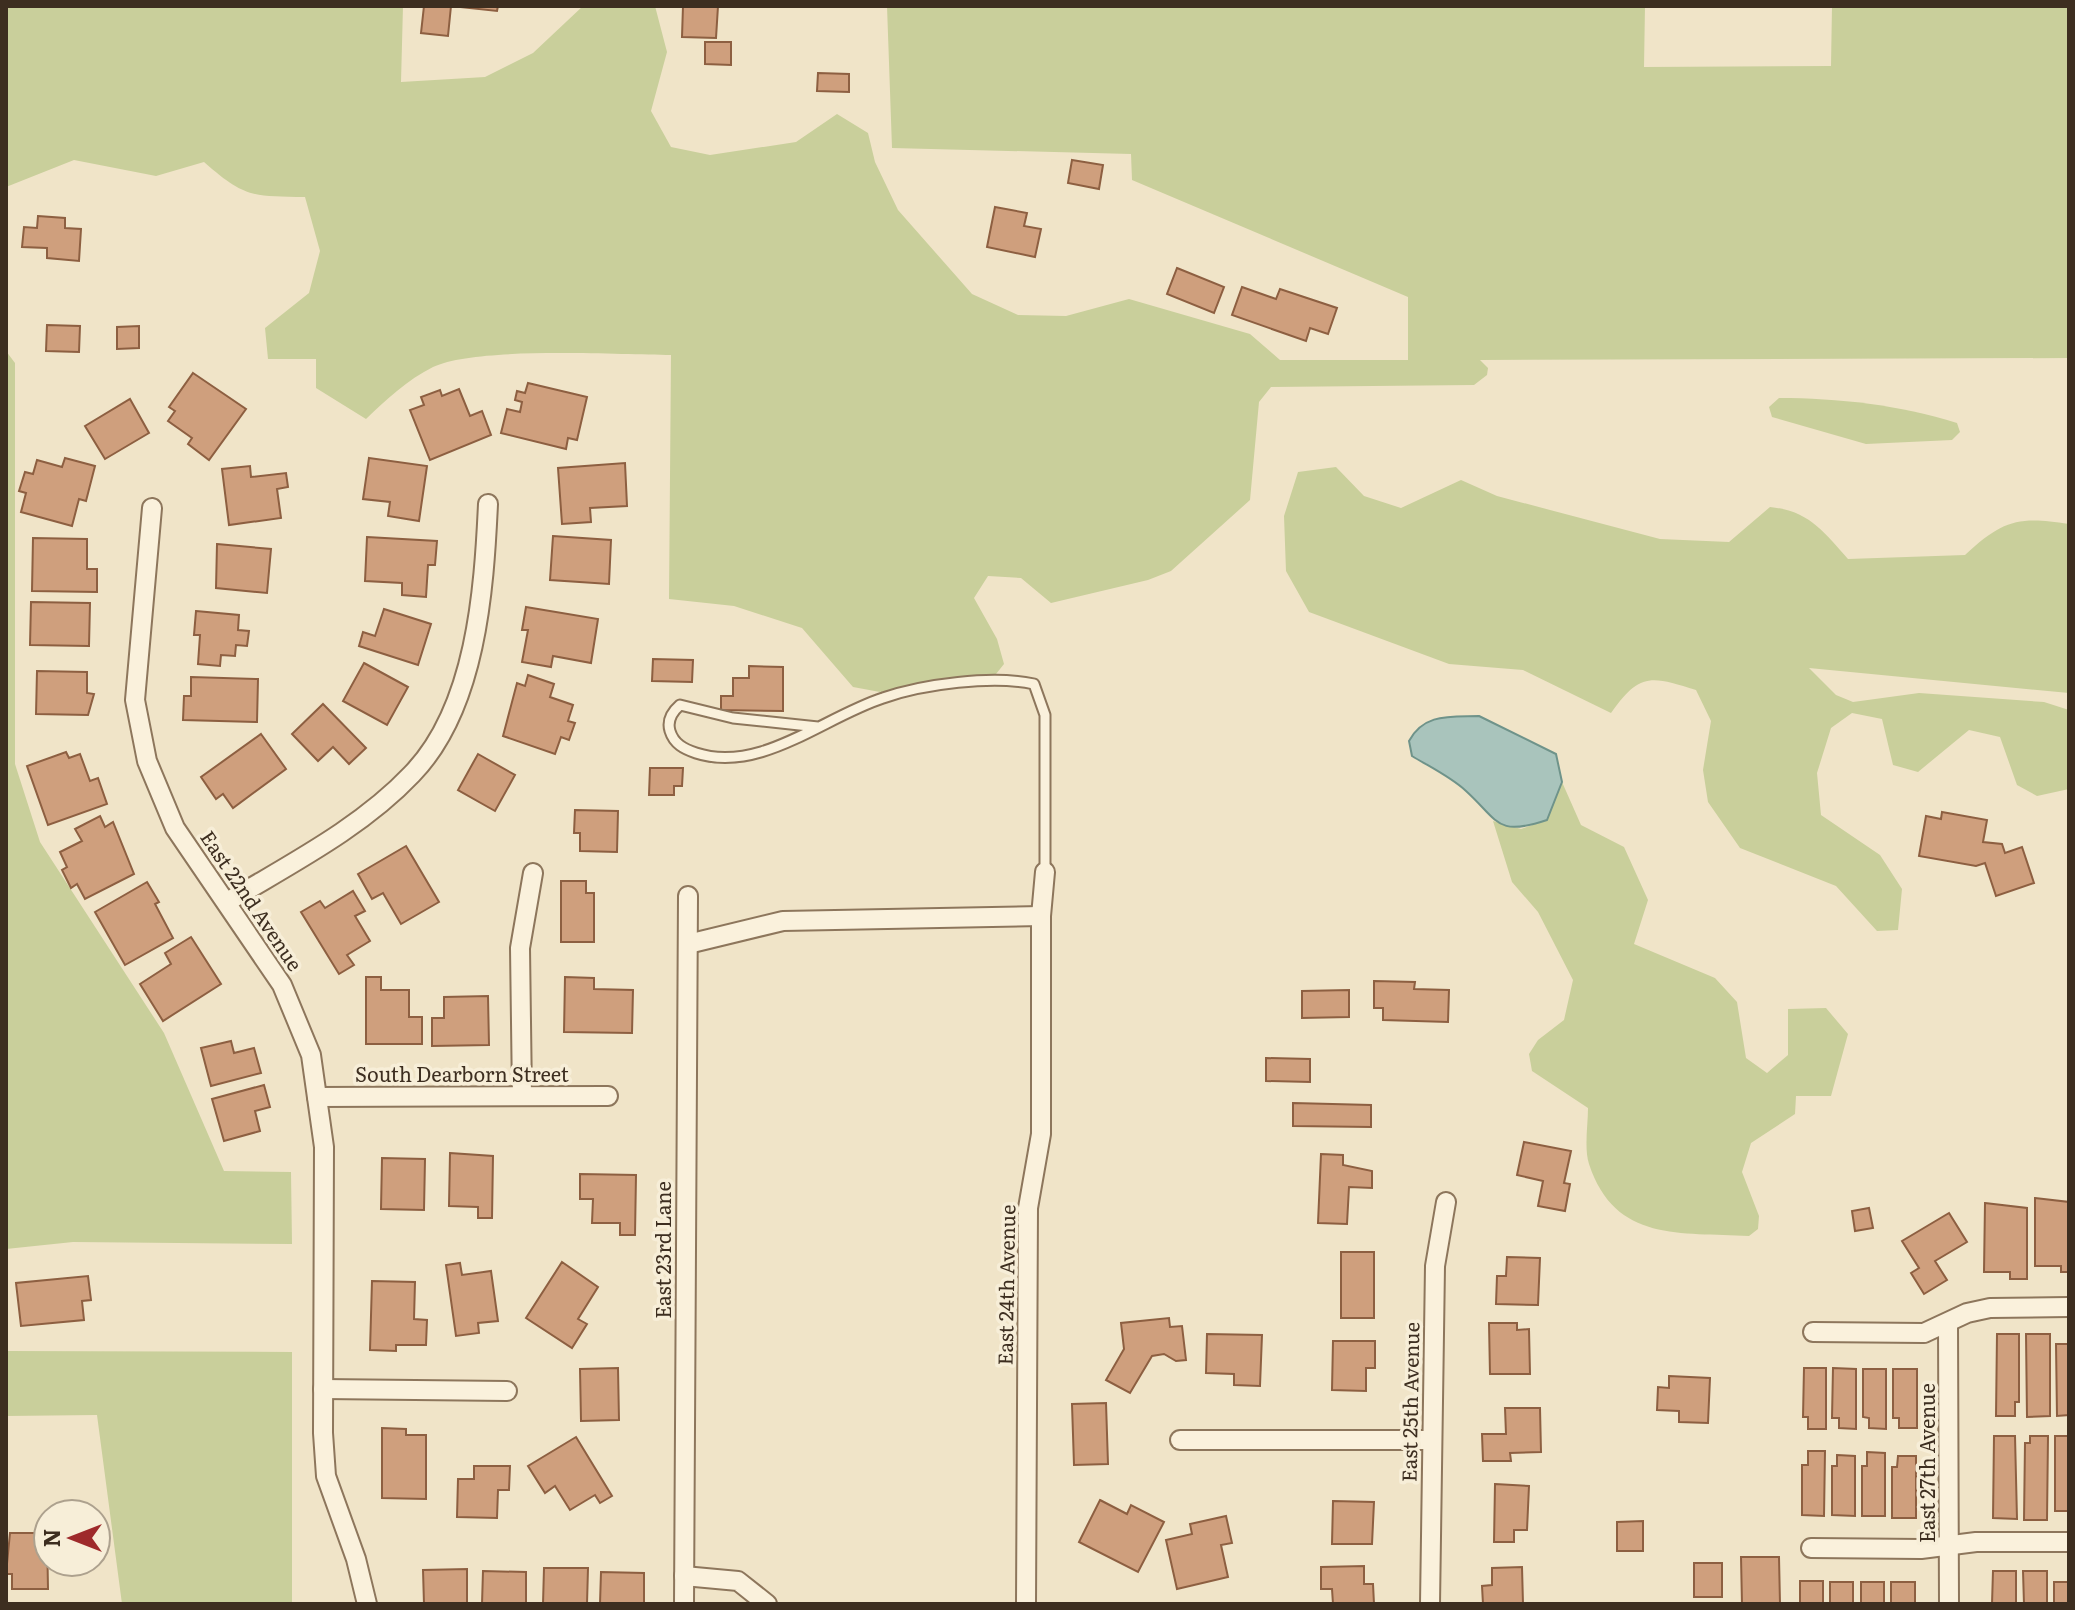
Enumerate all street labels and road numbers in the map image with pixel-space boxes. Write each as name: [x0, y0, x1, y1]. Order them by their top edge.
street label: East 22nd Avenue: [194, 823, 311, 976]
street label: South Dearborn Street: [355, 1058, 569, 1088]
street label: East 23rd Lane: [647, 1181, 677, 1319]
street label: East 24th Avenue: [989, 1204, 1021, 1366]
street label: East 25th Avenue: [1393, 1322, 1425, 1482]
street label: East 27th Avenue: [1911, 1383, 1941, 1543]

